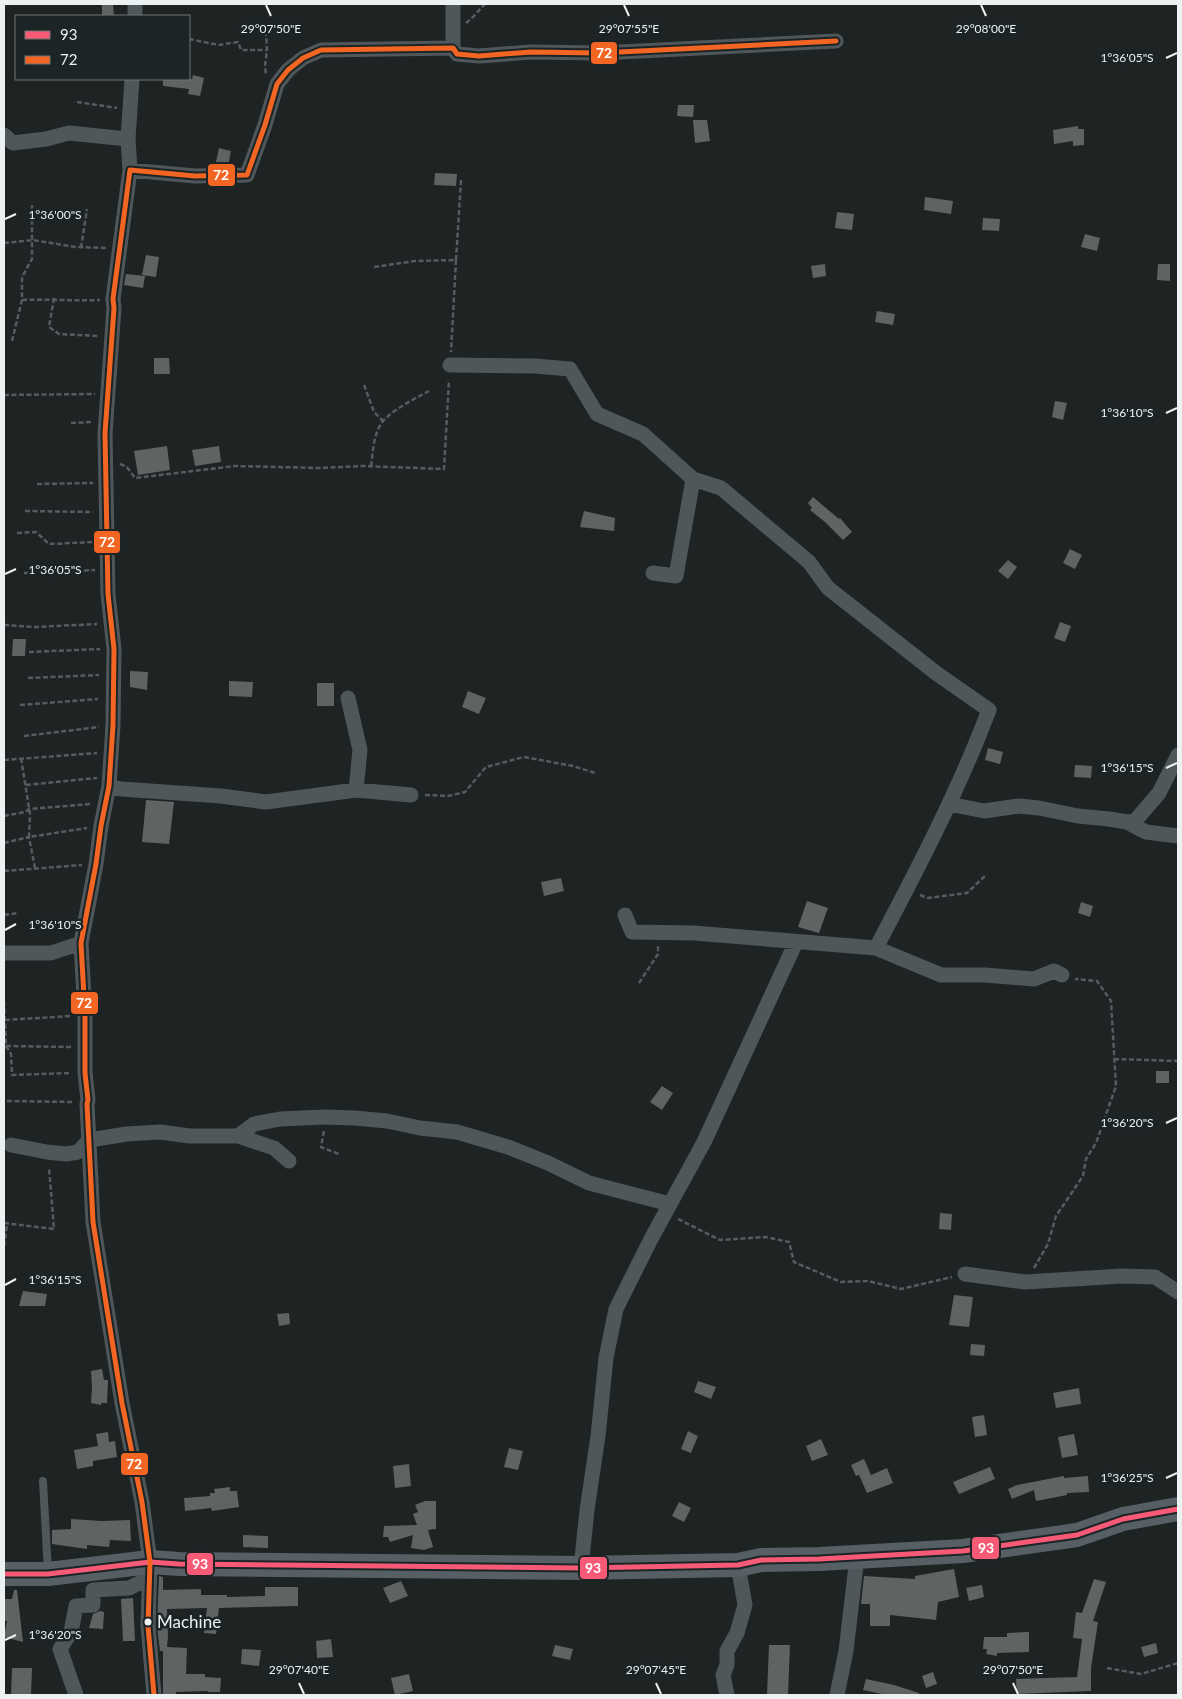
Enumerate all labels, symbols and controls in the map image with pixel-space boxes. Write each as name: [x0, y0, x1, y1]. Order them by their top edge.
legend: [15, 15, 190, 80]
text: 29°07'50"E: [241, 21, 301, 36]
text: 29°07'55"E: [599, 21, 659, 36]
text: 29°08'00"E: [956, 21, 1016, 36]
text: 93: [60, 25, 77, 43]
line badge: 72: [590, 41, 618, 65]
text: 72: [596, 44, 612, 61]
text: 72: [60, 50, 77, 68]
text: 1°36'05"S: [1100, 50, 1154, 65]
line badge: 72: [207, 163, 236, 187]
text: 72: [213, 166, 229, 183]
text: 1°36'00"S: [28, 207, 82, 222]
text: 1°36'10"S: [1100, 405, 1154, 420]
line badge: 72: [93, 530, 121, 554]
text: 72: [99, 533, 115, 550]
text: 1°36'05"S: [28, 562, 82, 577]
text: 1°36'15"S: [1100, 760, 1154, 775]
text: 1°36'10"S: [28, 917, 82, 932]
line badge: 72: [70, 991, 99, 1015]
text: 72: [76, 994, 92, 1011]
text: 1°36'20"S: [1100, 1115, 1154, 1130]
text: 1°36'15"S: [28, 1272, 82, 1287]
line badge: 72: [120, 1452, 149, 1476]
text: 72: [126, 1455, 142, 1472]
text: 1°36'25"S: [1100, 1470, 1154, 1485]
line badge: 93: [971, 1536, 1000, 1560]
text: 93: [978, 1539, 994, 1556]
line badge: 93: [186, 1552, 214, 1576]
text: 93: [192, 1555, 208, 1572]
line badge: 93: [579, 1556, 608, 1580]
text: 93: [585, 1559, 601, 1576]
place label: Machine: [157, 1611, 221, 1632]
marker: Machine: [143, 1617, 153, 1627]
text: 1°36'20"S: [28, 1627, 82, 1642]
text: 29°07'40"E: [269, 1662, 329, 1677]
text: 29°07'45"E: [626, 1662, 686, 1677]
text: 29°07'50"E: [983, 1662, 1043, 1677]

